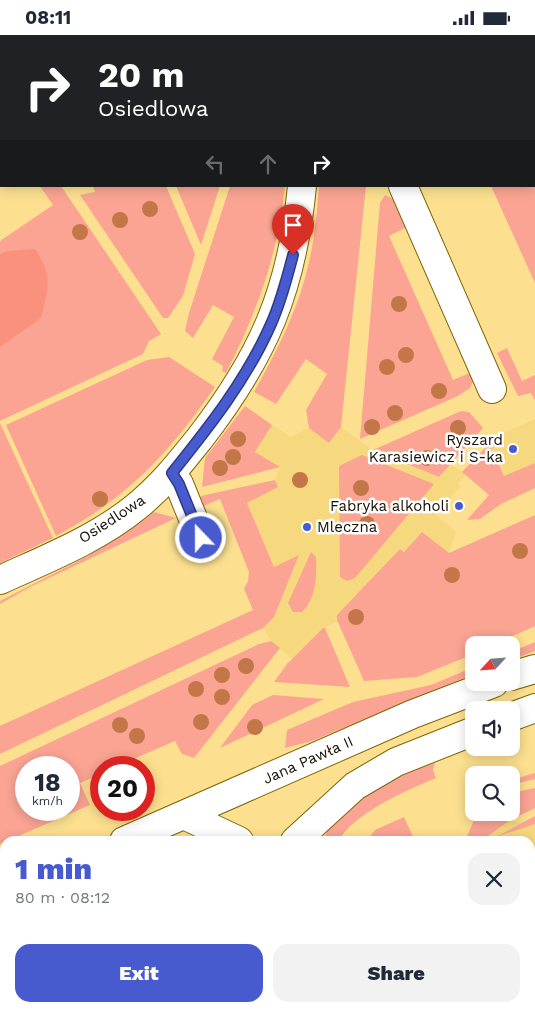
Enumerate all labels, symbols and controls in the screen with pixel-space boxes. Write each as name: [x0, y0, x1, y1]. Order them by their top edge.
text: 08:11: [25, 6, 71, 29]
text: 20 m: [98, 54, 184, 96]
icon: right: [15, 55, 80, 120]
text: Osiedlowa: [98, 96, 209, 121]
icon: left: [201, 150, 229, 178]
icon: ahead: [254, 150, 282, 178]
icon: right: [307, 150, 335, 178]
pin: [272, 204, 314, 255]
icon: arrive: [279, 211, 307, 239]
place label: Ryszard Karasiewicz i S-ka: [369, 431, 503, 466]
marker: Ryszard Karasiewicz i S-ka: [507, 443, 519, 455]
street label: Osiedlowa: [75, 491, 149, 547]
place label: Fabryka alkoholi: [330, 497, 449, 515]
marker: Fabryka alkoholi: [453, 500, 465, 512]
position arrow: [174, 511, 226, 563]
place label: Mleczna: [317, 518, 378, 536]
marker: Mleczna: [301, 521, 313, 533]
north arrow: [465, 636, 520, 691]
map controls: [465, 636, 520, 821]
button: sound: [465, 701, 520, 756]
street label: Jana Pawła II: [260, 732, 356, 788]
speed limit sign: 20: [90, 756, 155, 821]
button: search: [465, 766, 520, 821]
text: 18: [34, 768, 61, 797]
text: km/h: [32, 794, 63, 808]
text: 1 min: [15, 851, 92, 886]
button: close: [468, 853, 520, 905]
text: 80 m · 08:12: [15, 888, 110, 907]
button: Exit: [15, 944, 263, 1002]
button: Share: [273, 944, 520, 1002]

